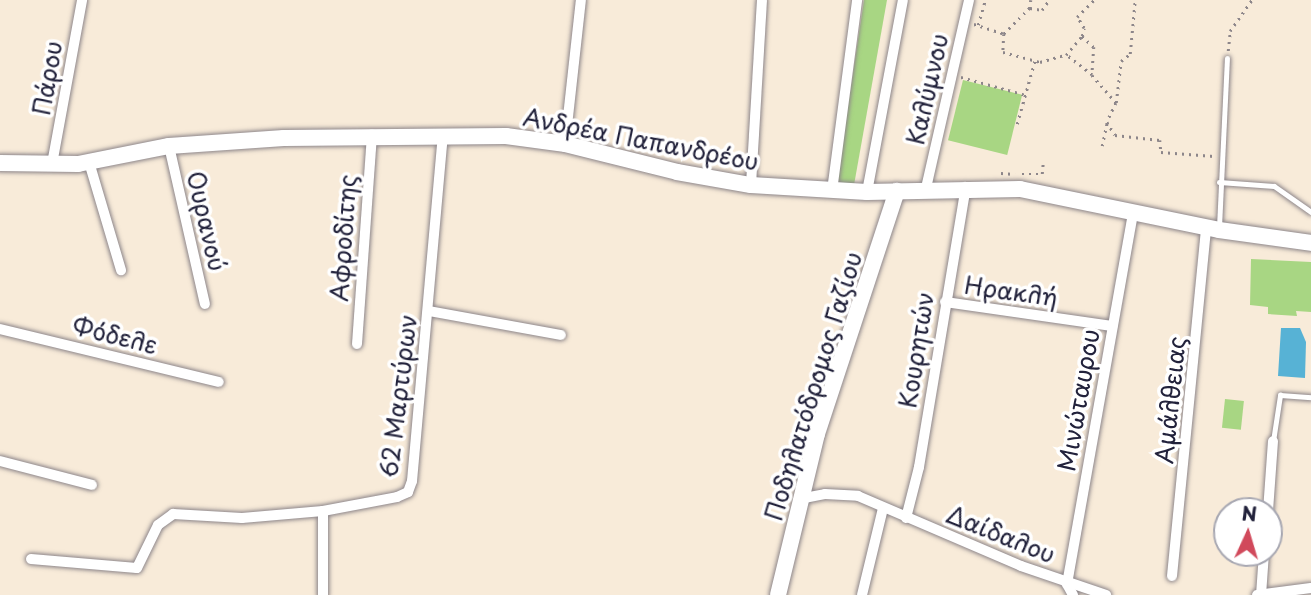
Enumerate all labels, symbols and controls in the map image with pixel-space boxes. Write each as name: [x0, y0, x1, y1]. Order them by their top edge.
street label: Καλύμνου: [900, 31, 954, 147]
street label: Πάρου: [26, 39, 68, 117]
street label: Ανδρέα Παπανδρέου: [520, 102, 762, 176]
street label: Ουρανού: [182, 168, 232, 274]
street label: Αφροδίτης: [324, 174, 362, 302]
street label: Ποδηλατόδρομος Γαζίου: [758, 248, 868, 524]
street label: Ηρακλή: [963, 270, 1059, 312]
street label: Κουρητών: [893, 290, 939, 410]
street label: Φόδελε: [70, 311, 160, 359]
street label: 62 Μαρτύρων: [374, 313, 422, 479]
street label: Μινώταυρου: [1051, 327, 1105, 473]
street label: Αμάλθειας: [1149, 335, 1191, 465]
north arrow: [1213, 497, 1283, 567]
street label: Δαίδαλου: [943, 499, 1059, 569]
text: N: [1241, 499, 1258, 528]

